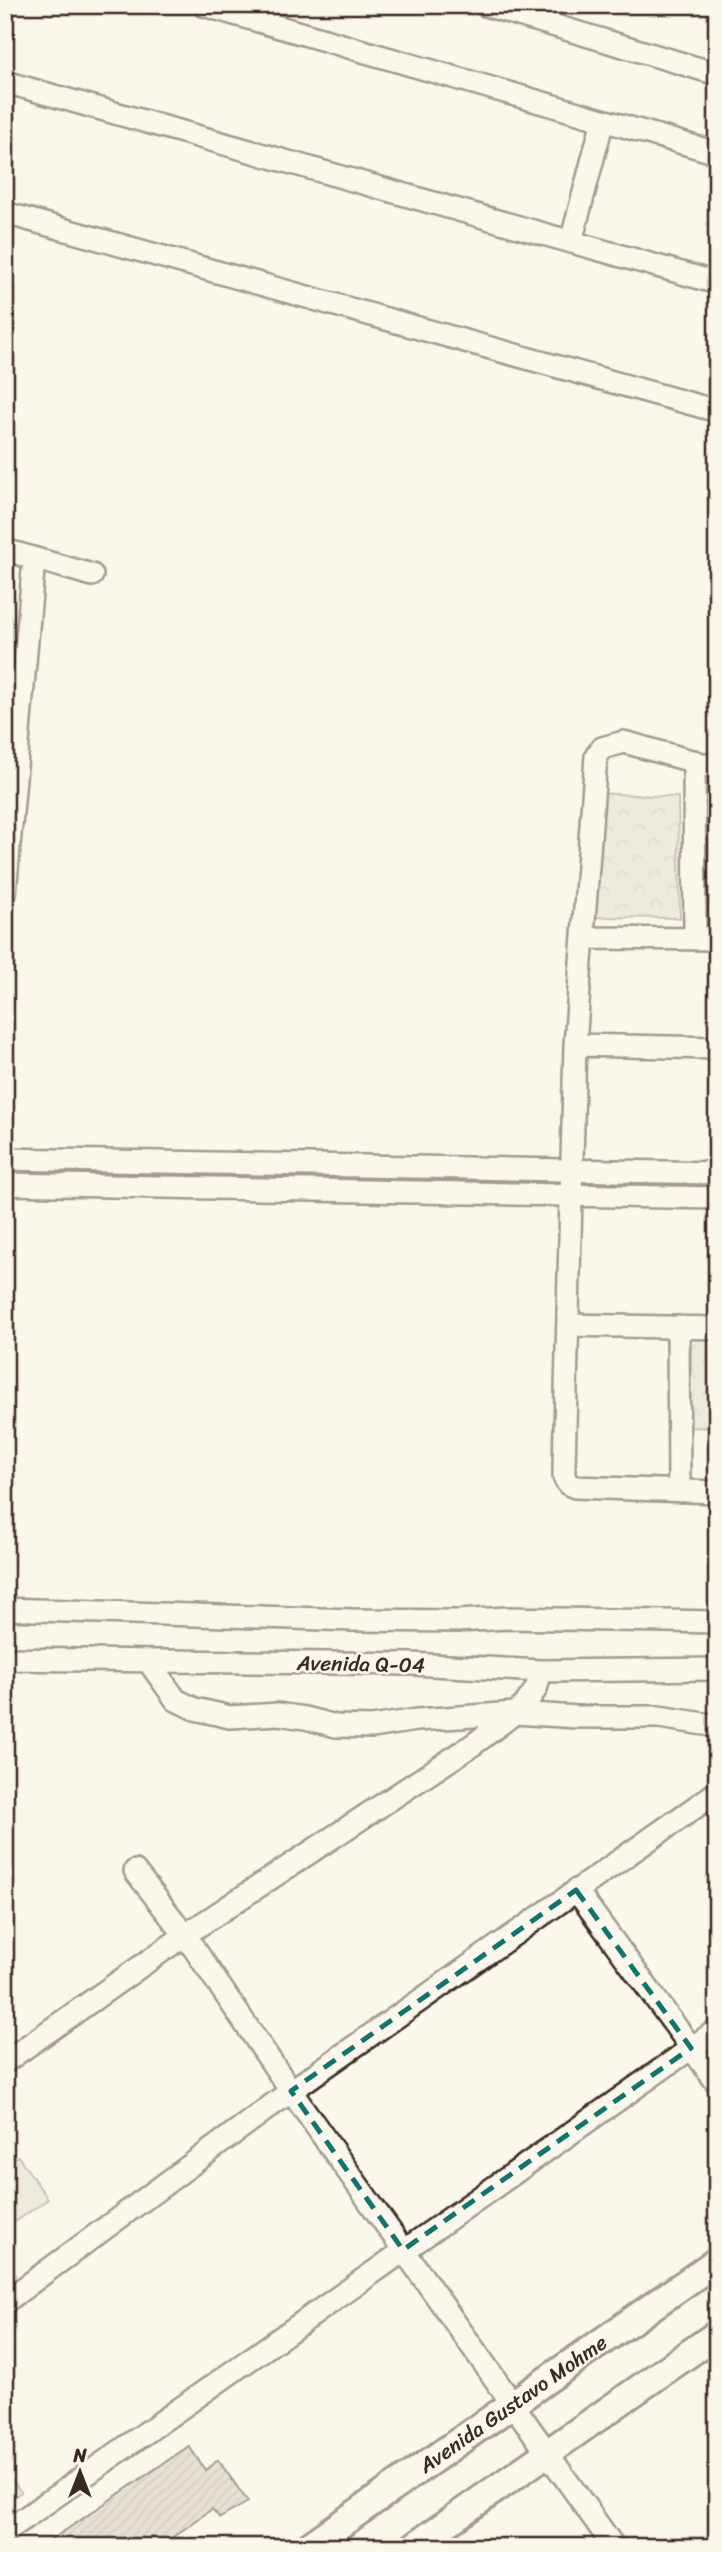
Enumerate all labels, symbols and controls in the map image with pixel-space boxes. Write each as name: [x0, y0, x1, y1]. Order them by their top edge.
street label: Avenida Q-04: [296, 1644, 425, 1684]
street label: Avenida Gustavo Mohme: [410, 2324, 616, 2484]
north arrow: [46, 2436, 116, 2506]
text: N: [72, 2439, 87, 2472]

